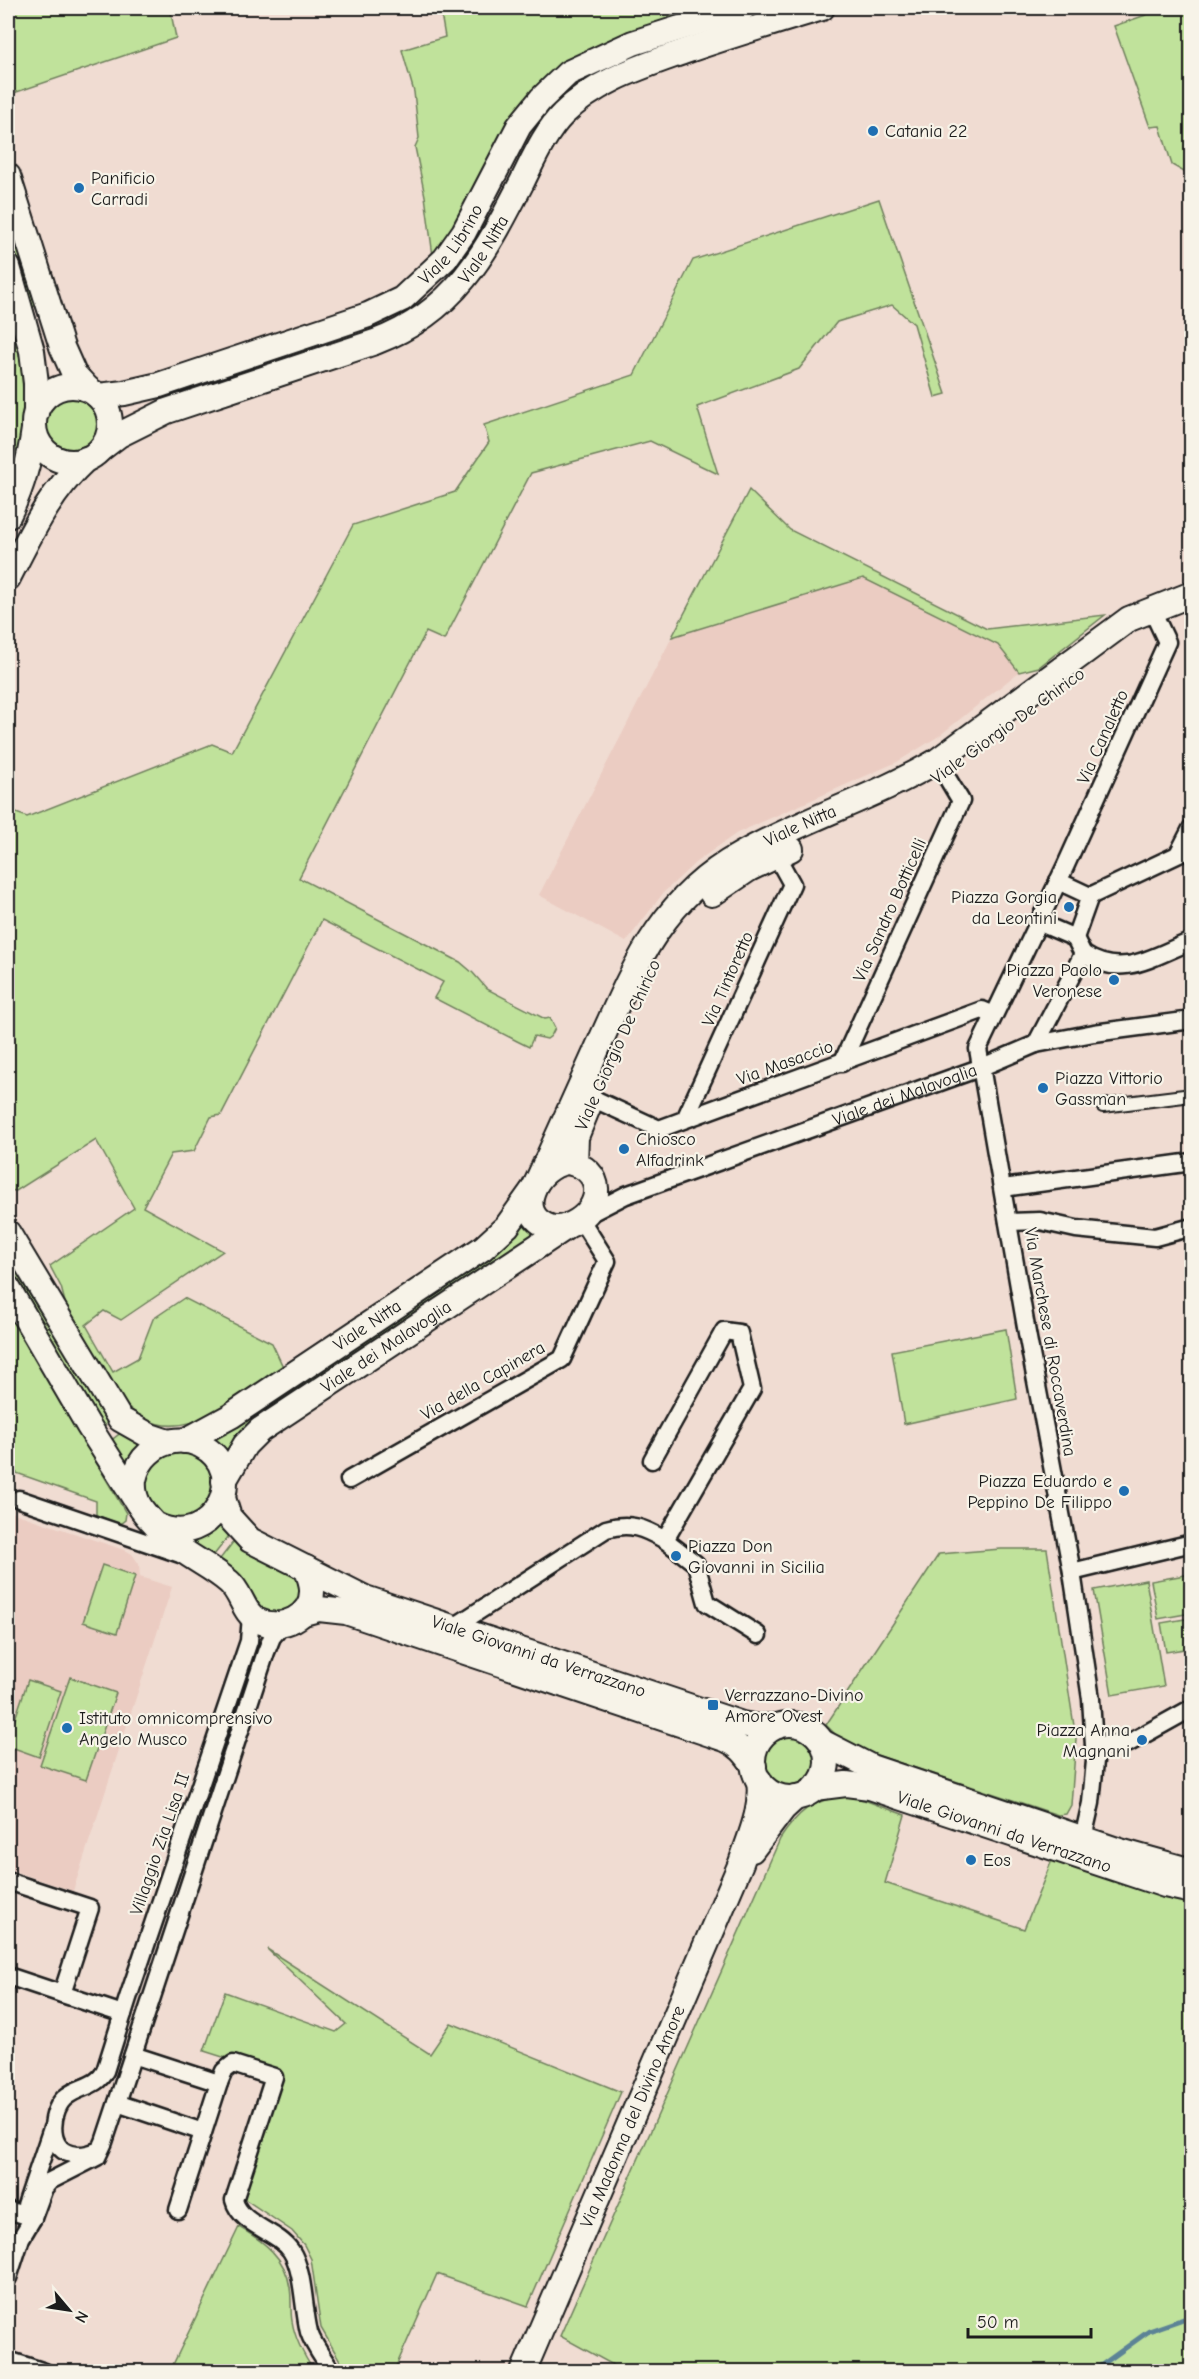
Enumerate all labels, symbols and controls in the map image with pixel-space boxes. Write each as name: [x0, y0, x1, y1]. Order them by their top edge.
place label: Catania 22: [885, 121, 967, 142]
marker: Catania 22: [866, 124, 880, 138]
place label: Panificio Carradi: [91, 168, 155, 210]
marker: Panificio Carradi: [72, 181, 86, 195]
street label: Viale Librino: [414, 201, 487, 289]
street label: Viale Nitta: [454, 212, 513, 288]
street label: Viale Giorgio De Chirico: [927, 663, 1089, 789]
street label: Via Canaletto: [1073, 687, 1133, 787]
street label: Viale Nitta: [760, 800, 839, 851]
street label: Via Sandro Botticelli: [849, 835, 931, 985]
place label: Piazza Gorgia da Leontini: [951, 887, 1057, 929]
marker: Piazza Gorgia da Leontini: [1062, 900, 1076, 914]
street label: Via Tintoretto: [698, 928, 758, 1030]
street label: Viale Giorgio De Chirico: [571, 956, 665, 1134]
place label: Piazza Paolo Veronese: [1006, 960, 1102, 1002]
marker: Piazza Paolo Veronese: [1107, 973, 1121, 987]
street label: Via Masaccio: [734, 1036, 836, 1090]
street label: Viale dei Malavoglia: [830, 1059, 980, 1130]
place label: Piazza Vittorio Gassman: [1055, 1068, 1163, 1110]
marker: Piazza Vittorio Gassman: [1036, 1081, 1050, 1095]
place label: Chiosco Alfadrink: [636, 1129, 704, 1171]
marker: Chiosco Alfadrink: [617, 1142, 631, 1156]
street label: Via Marchese di Roccaverdina: [1020, 1226, 1080, 1458]
street label: Viale Nitta: [329, 1295, 405, 1355]
street label: Viale dei Malavoglia: [317, 1296, 455, 1397]
street label: Via della Capinera: [417, 1337, 549, 1425]
place label: Piazza Eduardo e Peppino De Filippo: [967, 1471, 1112, 1513]
marker: Piazza Eduardo e Peppino De Filippo: [1117, 1484, 1131, 1498]
place label: Piazza Don Giovanni in Sicilia: [688, 1536, 825, 1578]
marker: Piazza Don Giovanni in Sicilia: [669, 1549, 683, 1563]
street label: Viale Giovanni da Verrazzano: [429, 1610, 649, 1702]
place label: Verrazzano-Divino Amore Ovest: [725, 1685, 864, 1727]
marker: Verrazzano-Divino Amore Ovest: [706, 1698, 720, 1712]
place label: Istituto omnicomprensivo Angelo Musco: [79, 1708, 272, 1750]
place label: Piazza Anna Magnani: [1036, 1720, 1130, 1762]
marker: Istituto omnicomprensivo Angelo Musco: [60, 1721, 74, 1735]
marker: Piazza Anna Magnani: [1135, 1733, 1149, 1747]
street label: Villaggio Zia Lisa II: [126, 1770, 194, 1918]
street label: Viale Giovanni da Verrazzano: [894, 1786, 1114, 1877]
place label: Eos: [983, 1850, 1011, 1871]
marker: Eos: [964, 1853, 978, 1867]
street label: Via Madonna del Divino Amore: [576, 2002, 689, 2231]
north arrow: [39, 2280, 99, 2340]
scale bar: [968, 2301, 1091, 2339]
text: N: [71, 2308, 92, 2326]
text: 50 m: [977, 2312, 1019, 2333]

